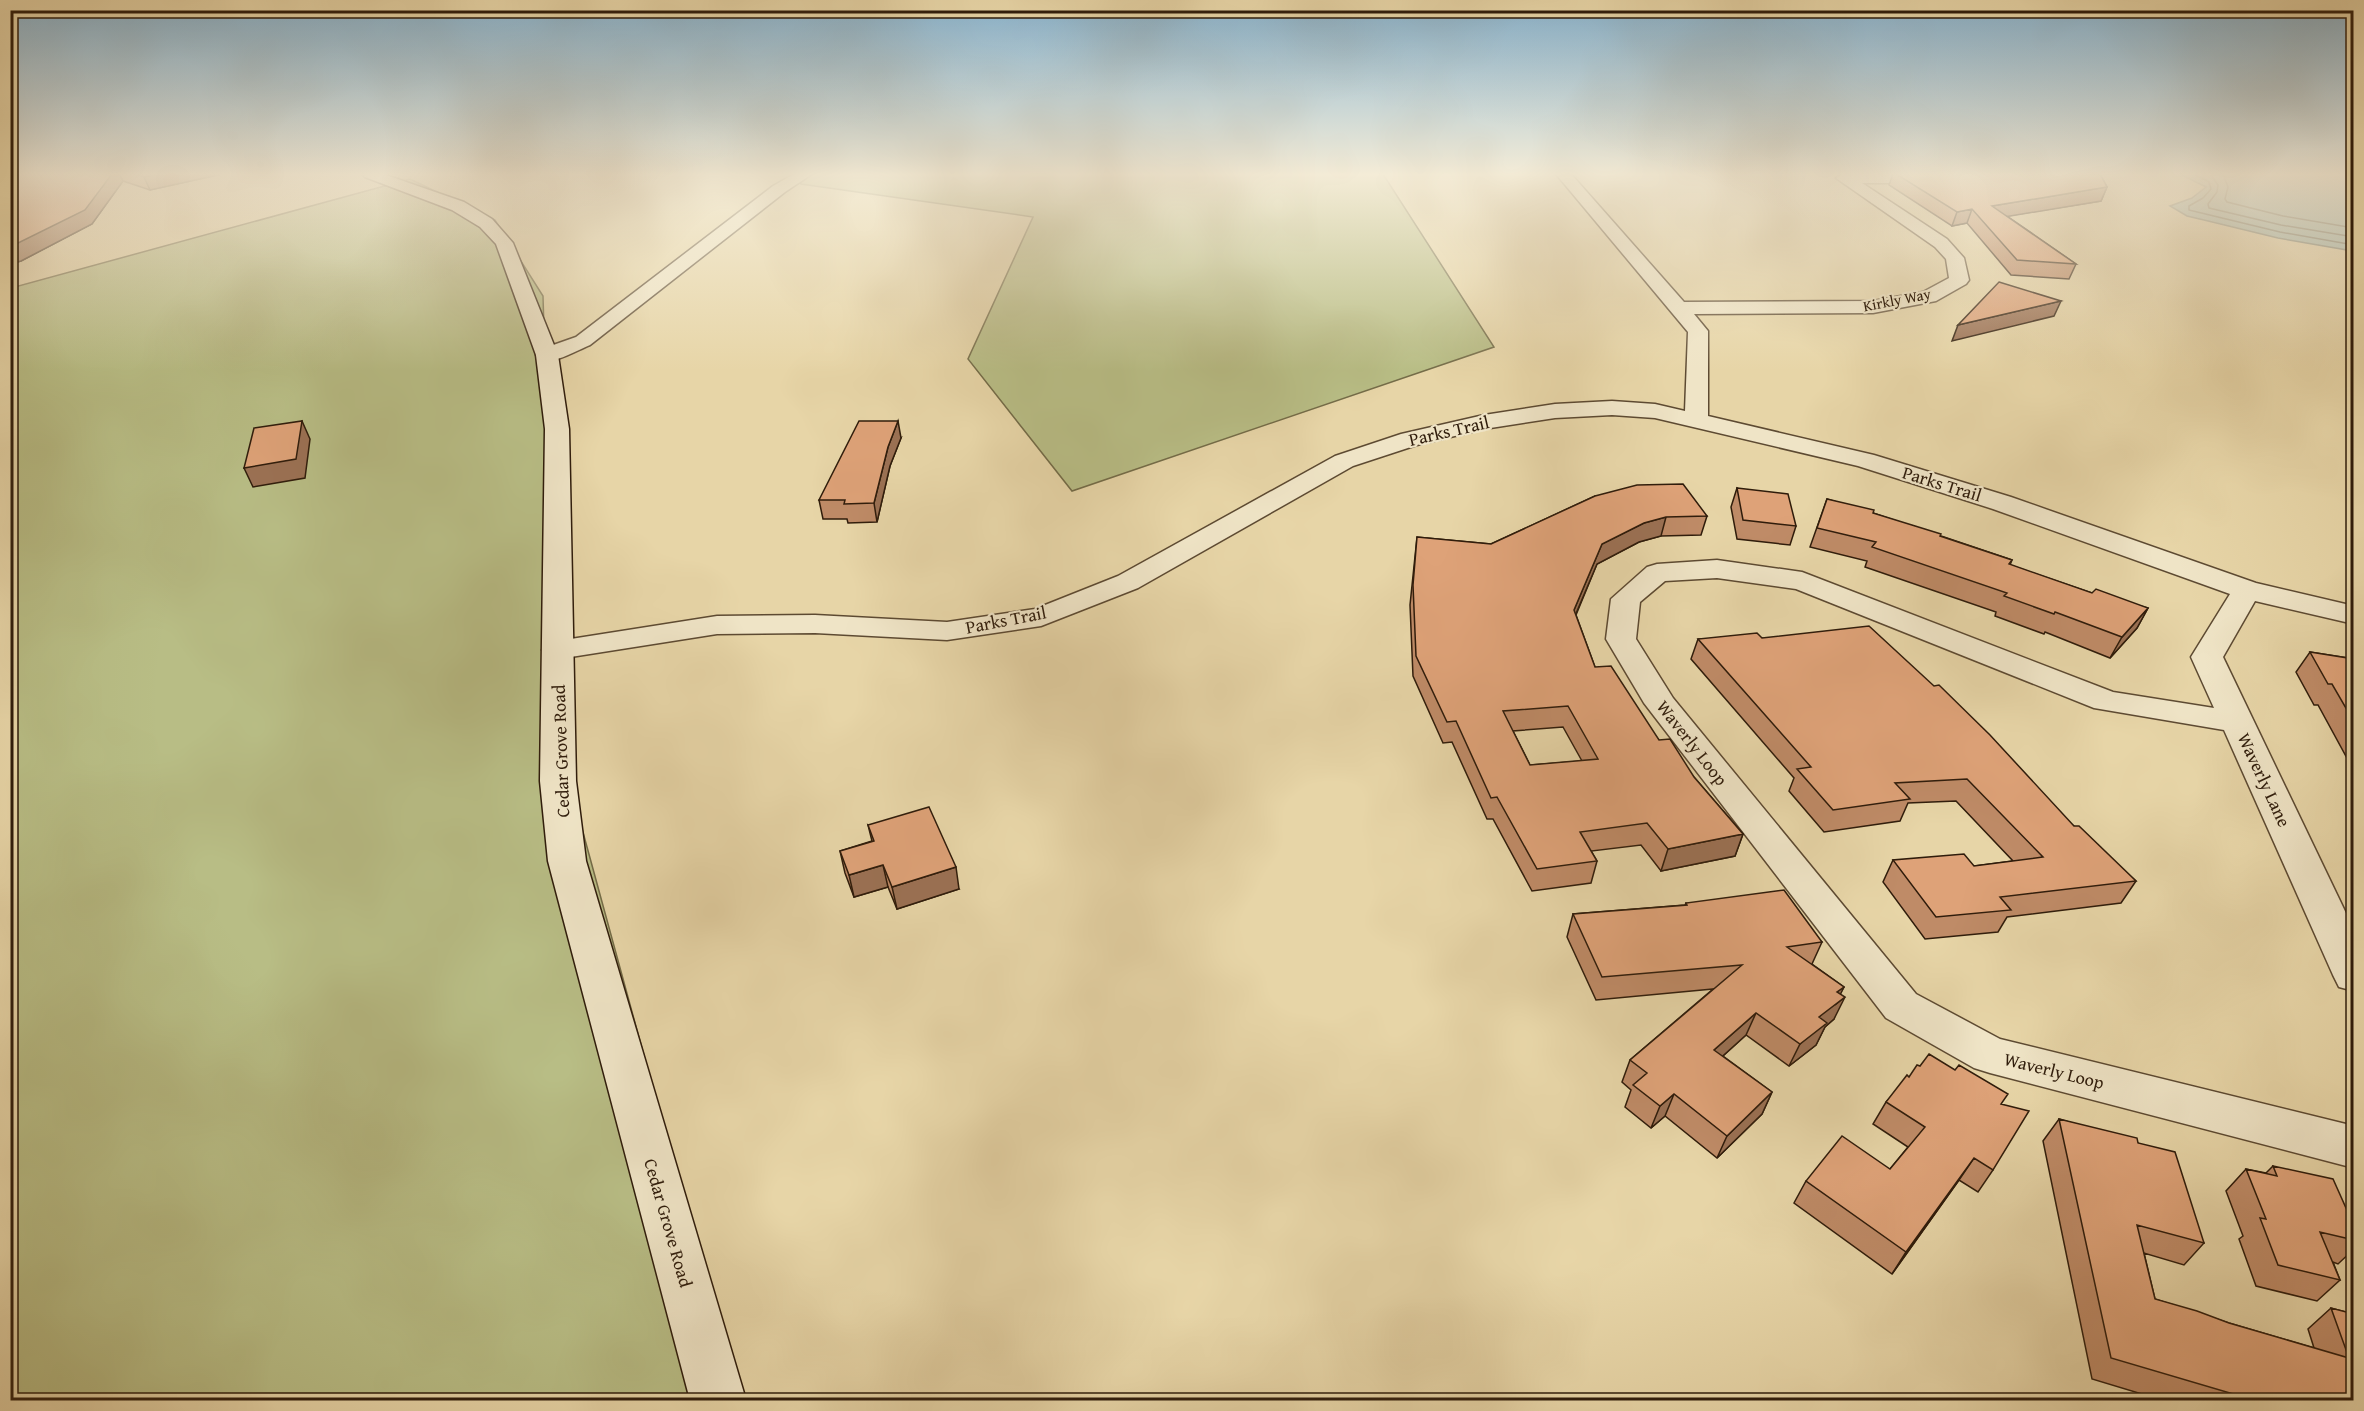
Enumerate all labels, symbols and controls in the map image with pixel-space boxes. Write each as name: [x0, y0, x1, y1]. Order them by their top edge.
street label: Kirkly Way: [1861, 283, 1933, 316]
street label: Parks Trail: [1406, 408, 1492, 453]
street label: Parks Trail: [1899, 459, 1985, 508]
street label: Parks Trail: [963, 598, 1049, 641]
street label: Cedar Grove Road: [545, 684, 576, 818]
street label: Waverly Loop: [1650, 694, 1735, 791]
street label: Waverly Lane: [2231, 728, 2298, 831]
street label: Waverly Loop: [2001, 1045, 2107, 1096]
street label: Cedar Grove Road: [637, 1155, 700, 1291]

